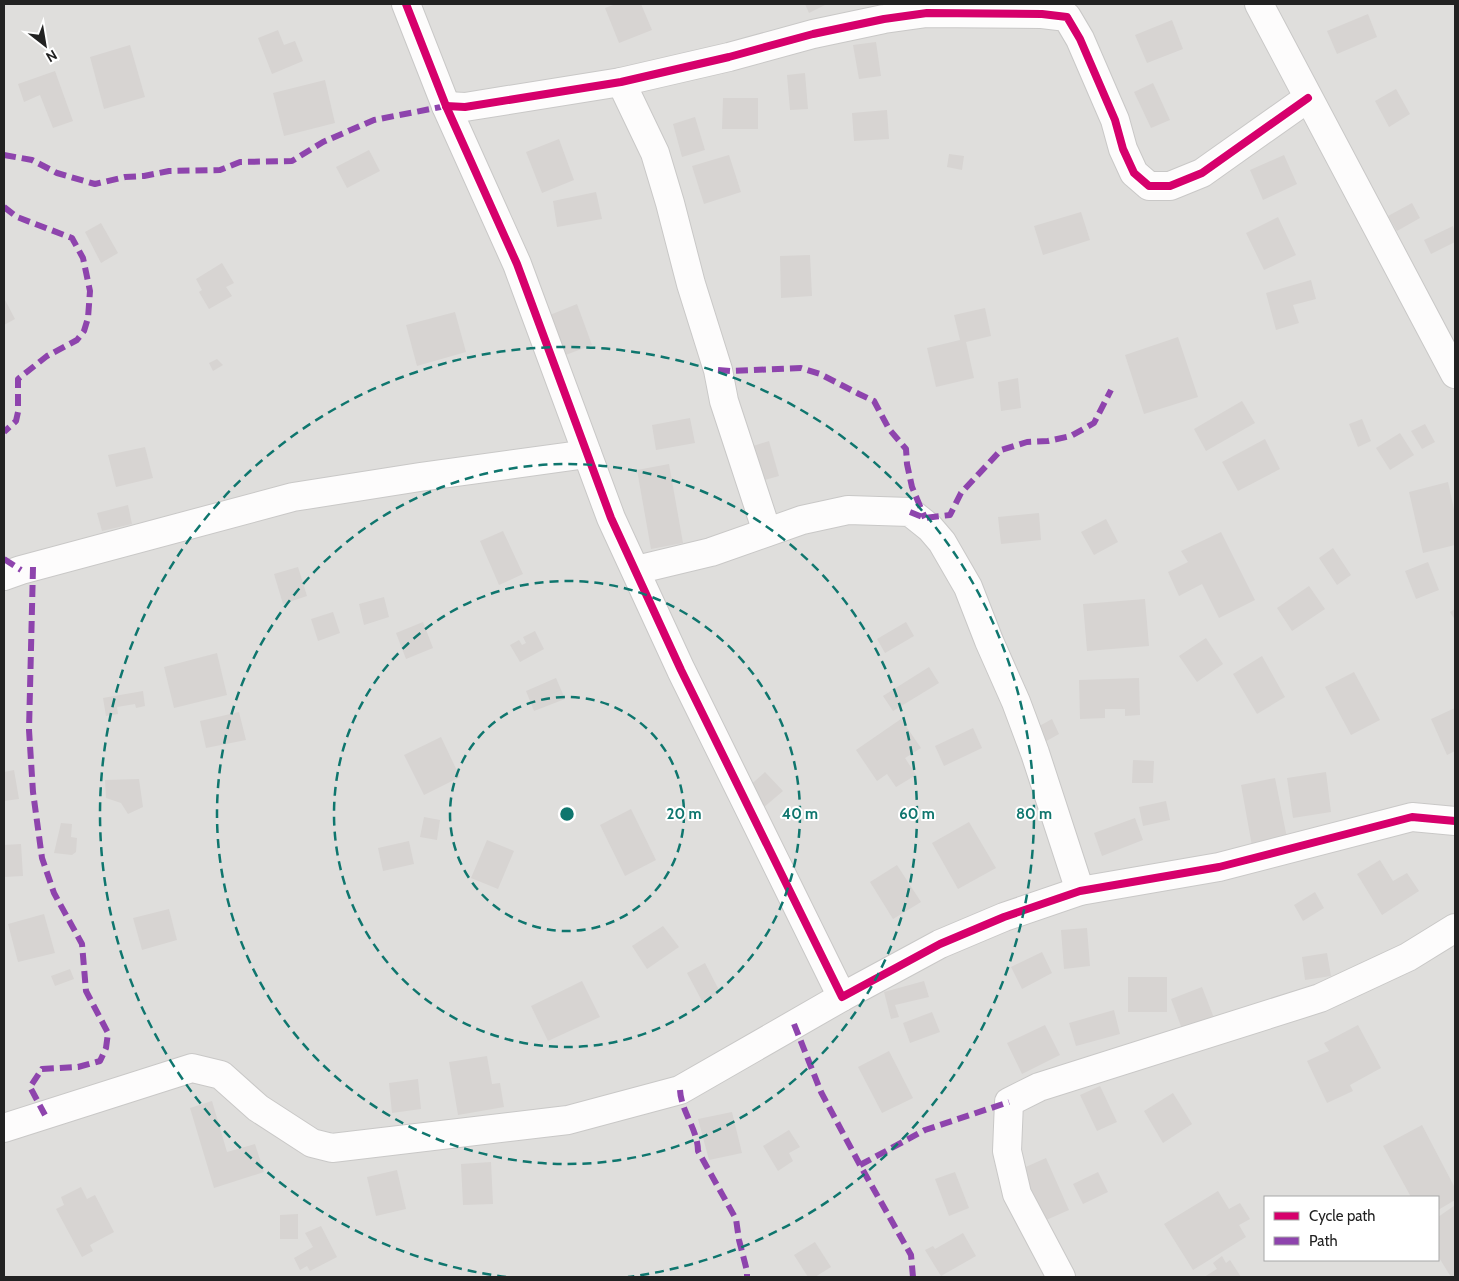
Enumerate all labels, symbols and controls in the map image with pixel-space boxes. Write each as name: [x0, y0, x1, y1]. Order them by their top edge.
north arrow: [20, 20, 70, 70]
text: N: [43, 46, 61, 66]
centre of rings: [558, 805, 576, 823]
text: 20 m: [667, 805, 701, 823]
text: 40 m: [782, 805, 818, 823]
text: 60 m: [899, 805, 935, 823]
text: 80 m: [1016, 805, 1052, 823]
legend: [1264, 1196, 1439, 1261]
text: Cycle path: [1309, 1207, 1375, 1225]
text: Path: [1309, 1232, 1338, 1250]

